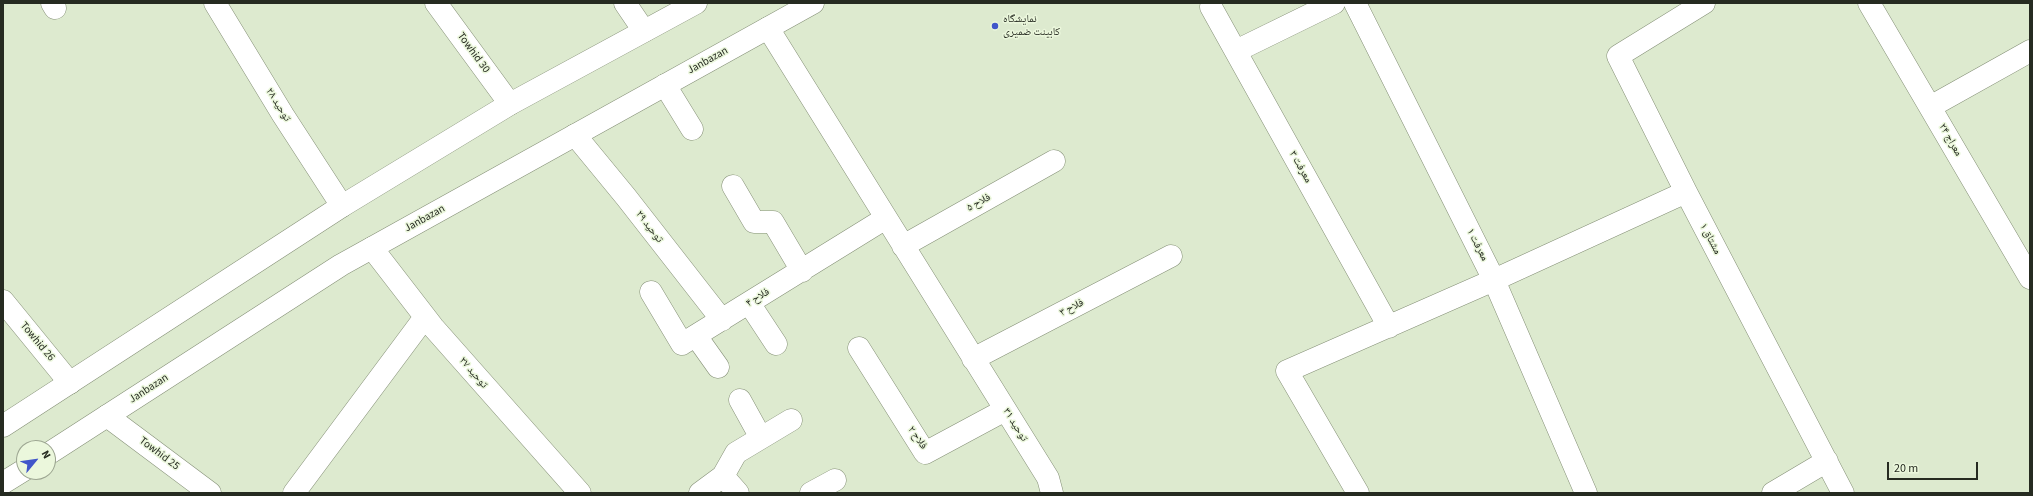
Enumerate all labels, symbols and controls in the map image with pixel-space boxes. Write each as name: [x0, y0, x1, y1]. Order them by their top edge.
place label: نمایشگاه کابینت ضمیری: [1003, 13, 1060, 39]
marker: نمایشگاه کابینت ضمیری: [990, 21, 1000, 31]
street label: Towhid 30: [454, 30, 492, 76]
street label: Janbazan: [685, 44, 731, 78]
street label: توحید ۲۸: [263, 86, 293, 124]
street label: معراج ۲۴: [1935, 121, 1965, 159]
street label: معرفت ۳: [1286, 149, 1314, 185]
street label: فلاح ۵: [965, 191, 993, 215]
street label: Janbazan: [402, 202, 448, 236]
street label: توحید ۲۹: [632, 208, 666, 246]
street label: مشتاق ۱: [1696, 221, 1724, 257]
street label: معرفت ۱: [1463, 227, 1491, 263]
street label: فلاح ۴: [744, 286, 772, 310]
street label: فلاح ۳: [1058, 296, 1086, 320]
street label: Towhid 26: [17, 320, 57, 364]
street label: توحید ۲۷: [456, 355, 490, 391]
street label: Janbazan: [127, 371, 171, 407]
street label: توحید ۳۱: [1000, 406, 1030, 444]
street label: فلاح ۲: [904, 424, 930, 452]
street label: Towhid 25: [136, 435, 182, 473]
north arrow: [16, 440, 56, 480]
text: N: [38, 448, 54, 461]
scale bar: [1889, 454, 1980, 480]
text: 20 m: [1894, 460, 1918, 477]

